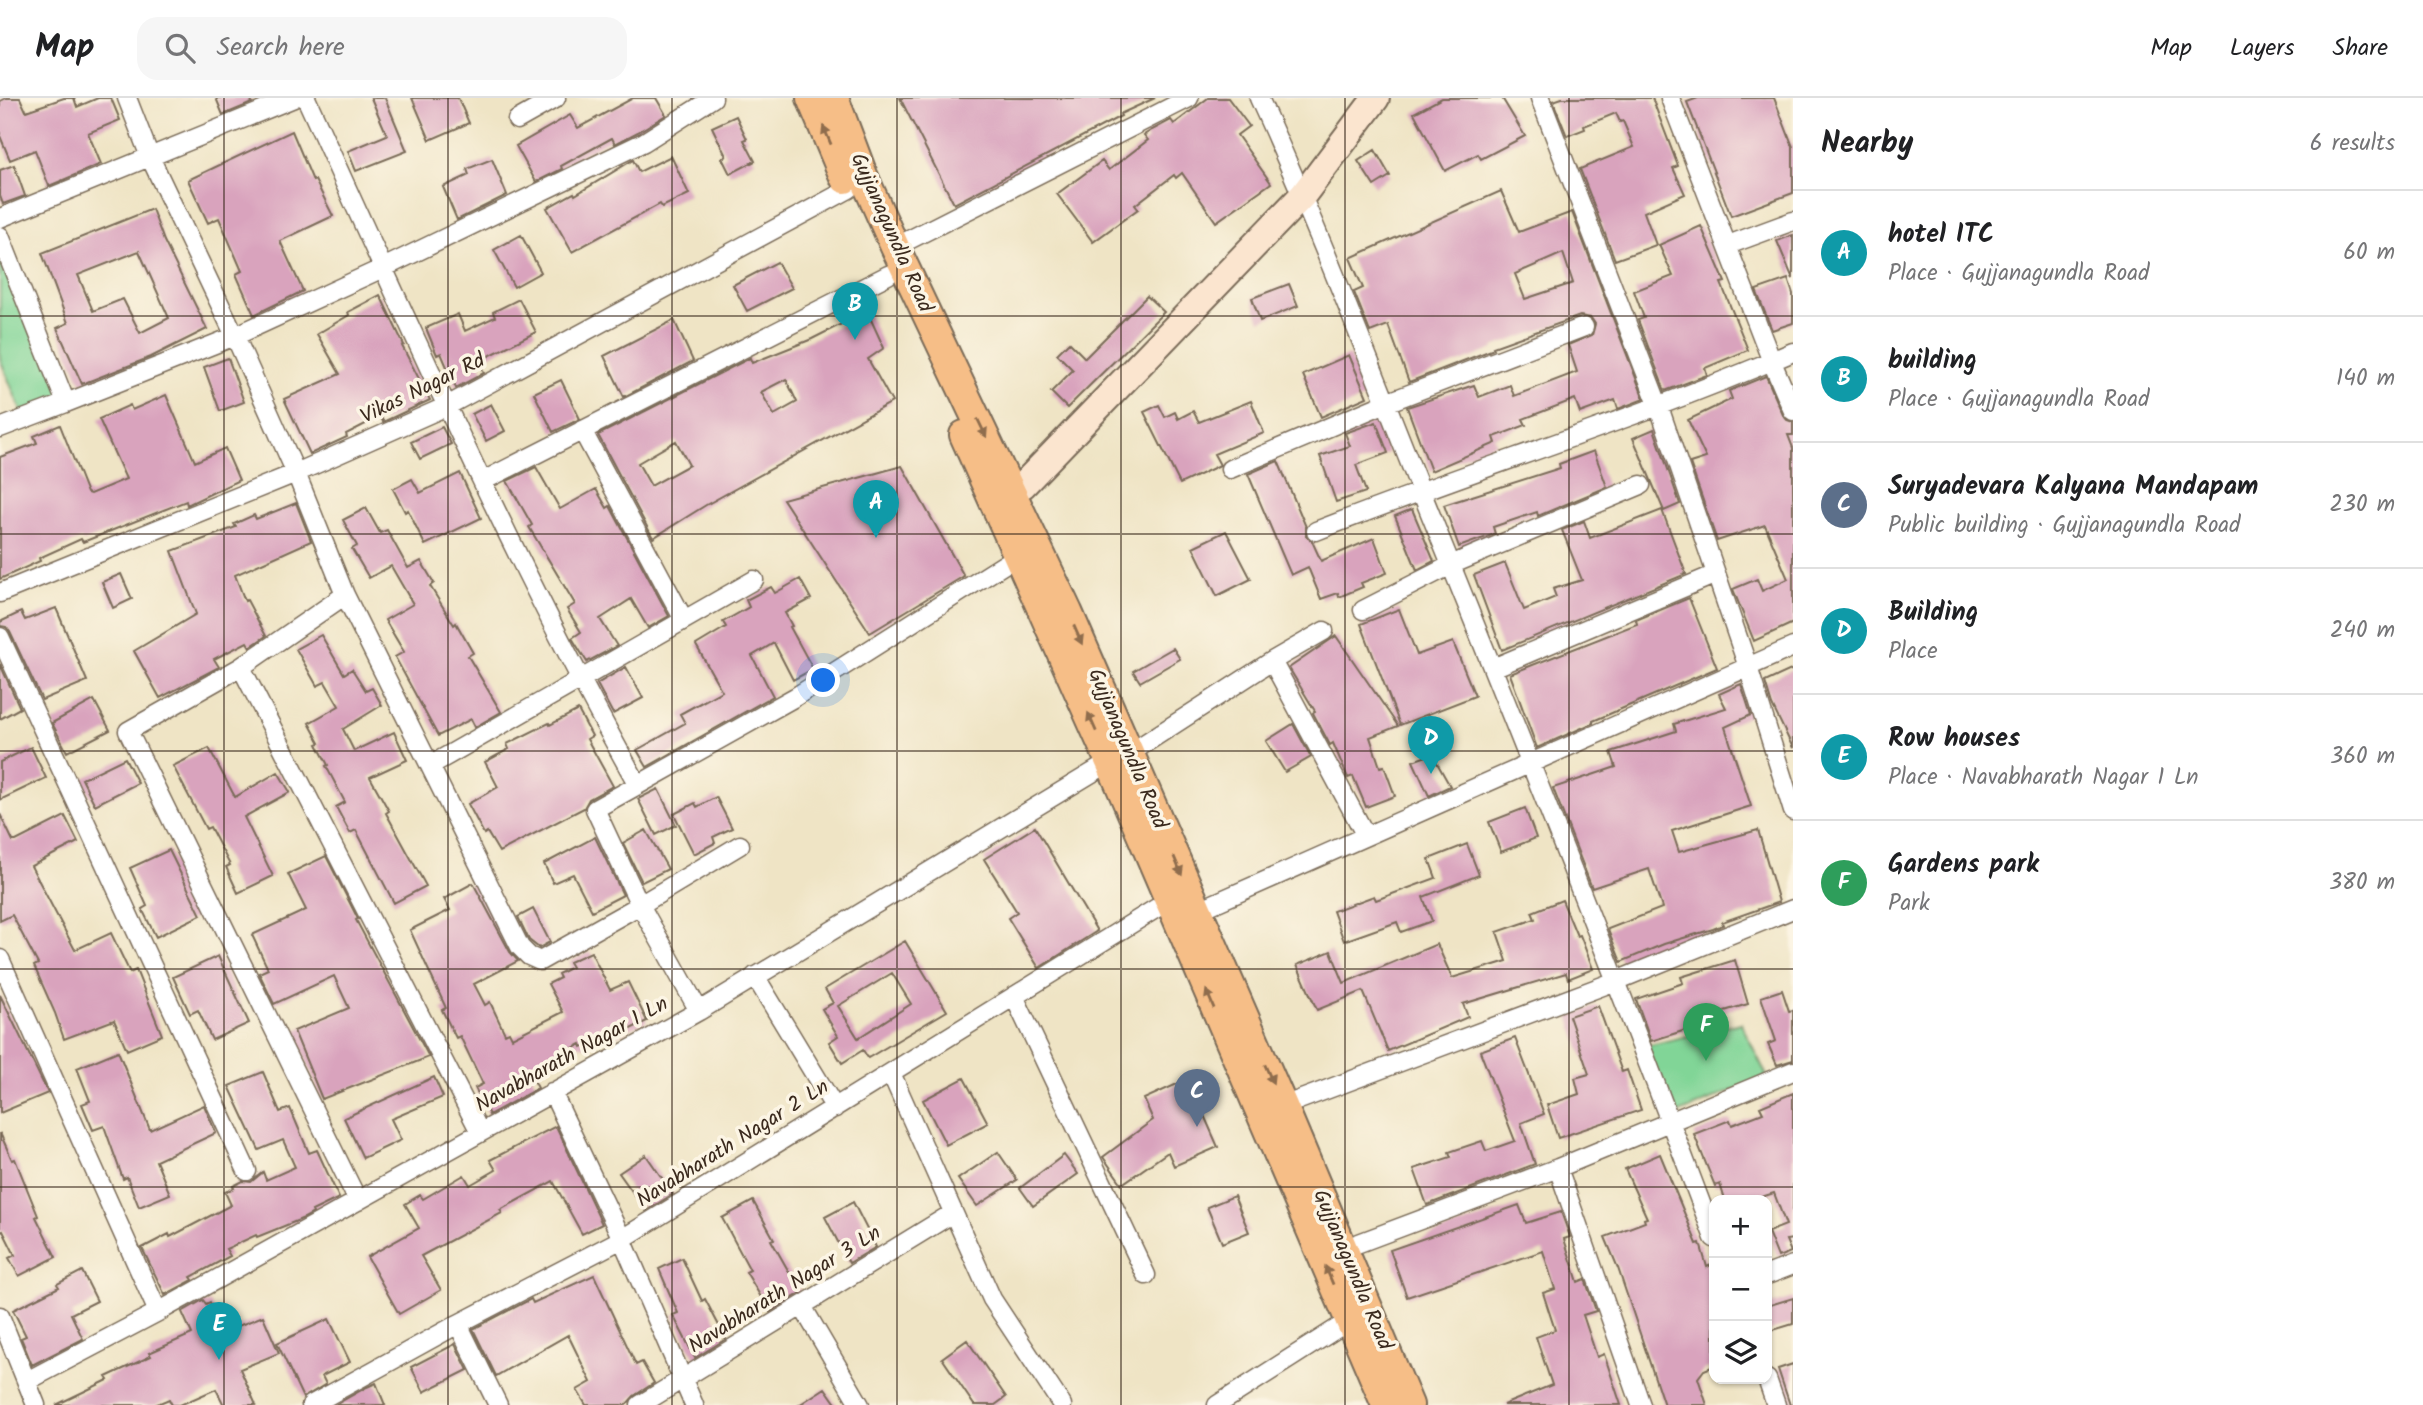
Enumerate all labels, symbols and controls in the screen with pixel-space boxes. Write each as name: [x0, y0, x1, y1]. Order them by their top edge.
search box: [137, 17, 627, 80]
text: Map: [35, 22, 95, 75]
text: Search here: [217, 27, 345, 69]
icon: search: [161, 29, 199, 67]
text: Map: [2150, 29, 2192, 68]
text: Layers: [2230, 29, 2294, 68]
text: Share: [2332, 29, 2388, 68]
text: Nearby: [1821, 120, 1913, 168]
one-way arrow: [821, 124, 832, 145]
text: 6 results: [2310, 126, 2395, 162]
street label: Gujjanagundla Road: [841, 148, 941, 319]
text: hotel ITC: [1888, 214, 1994, 256]
text: A: [1837, 235, 1851, 271]
text: 60 m: [2343, 235, 2395, 271]
text: Place · Gujjanagundla Road: [1888, 256, 2150, 292]
pin: B: [832, 282, 878, 340]
text: building: [1888, 340, 1977, 382]
street label: Vikas Nagar Rd: [355, 344, 491, 433]
text: B: [1837, 361, 1851, 397]
text: 140 m: [2336, 361, 2395, 397]
text: Place · Gujjanagundla Road: [1888, 382, 2150, 418]
one-way arrow: [976, 418, 988, 438]
text: Suryadevara Kalyana Mandapam: [1888, 466, 2258, 508]
pin: A: [853, 480, 899, 538]
text: C: [1837, 487, 1851, 523]
text: 230 m: [2329, 487, 2395, 523]
text: Public building · Gujjanagundla Road: [1888, 508, 2241, 544]
text: Building: [1888, 592, 1978, 634]
text: D: [1836, 613, 1852, 649]
text: 240 m: [2330, 613, 2395, 649]
one-way arrow: [1072, 625, 1083, 646]
text: Place: [1888, 634, 1938, 670]
your location: [806, 663, 840, 697]
street label: Gujjanagundla Road: [1078, 663, 1176, 835]
one-way arrow: [1086, 712, 1098, 732]
pin: D: [1408, 716, 1454, 774]
text: Row houses: [1888, 718, 2020, 760]
text: E: [1838, 739, 1850, 775]
text: 360 m: [2330, 739, 2395, 775]
text: Place · Navabharath Nagar 1 Ln: [1888, 760, 2198, 796]
text: Gardens park: [1888, 844, 2039, 886]
one-way arrow: [1172, 856, 1183, 877]
text: F: [1838, 865, 1850, 901]
text: 380 m: [2329, 865, 2395, 901]
text: Park: [1888, 886, 1930, 922]
street label: Navabharath Nagar 1 Ln: [469, 988, 675, 1122]
one-way arrow: [1204, 989, 1216, 1009]
pin: F: [1683, 1003, 1729, 1061]
one-way arrow: [1263, 1064, 1275, 1084]
pin: C: [1174, 1069, 1220, 1127]
street label: Navabharath Nagar 2 Ln: [630, 1071, 836, 1217]
street label: Gujjanagundla Road: [1303, 1184, 1401, 1356]
map controls: [1709, 1195, 1772, 1384]
button: +: [1709, 1195, 1772, 1258]
street label: Navabharath Nagar 3 Ln: [682, 1217, 888, 1363]
button: −: [1709, 1258, 1772, 1321]
one-way arrow: [1323, 1265, 1335, 1285]
pin: E: [196, 1302, 242, 1360]
button: layers: [1709, 1321, 1772, 1384]

